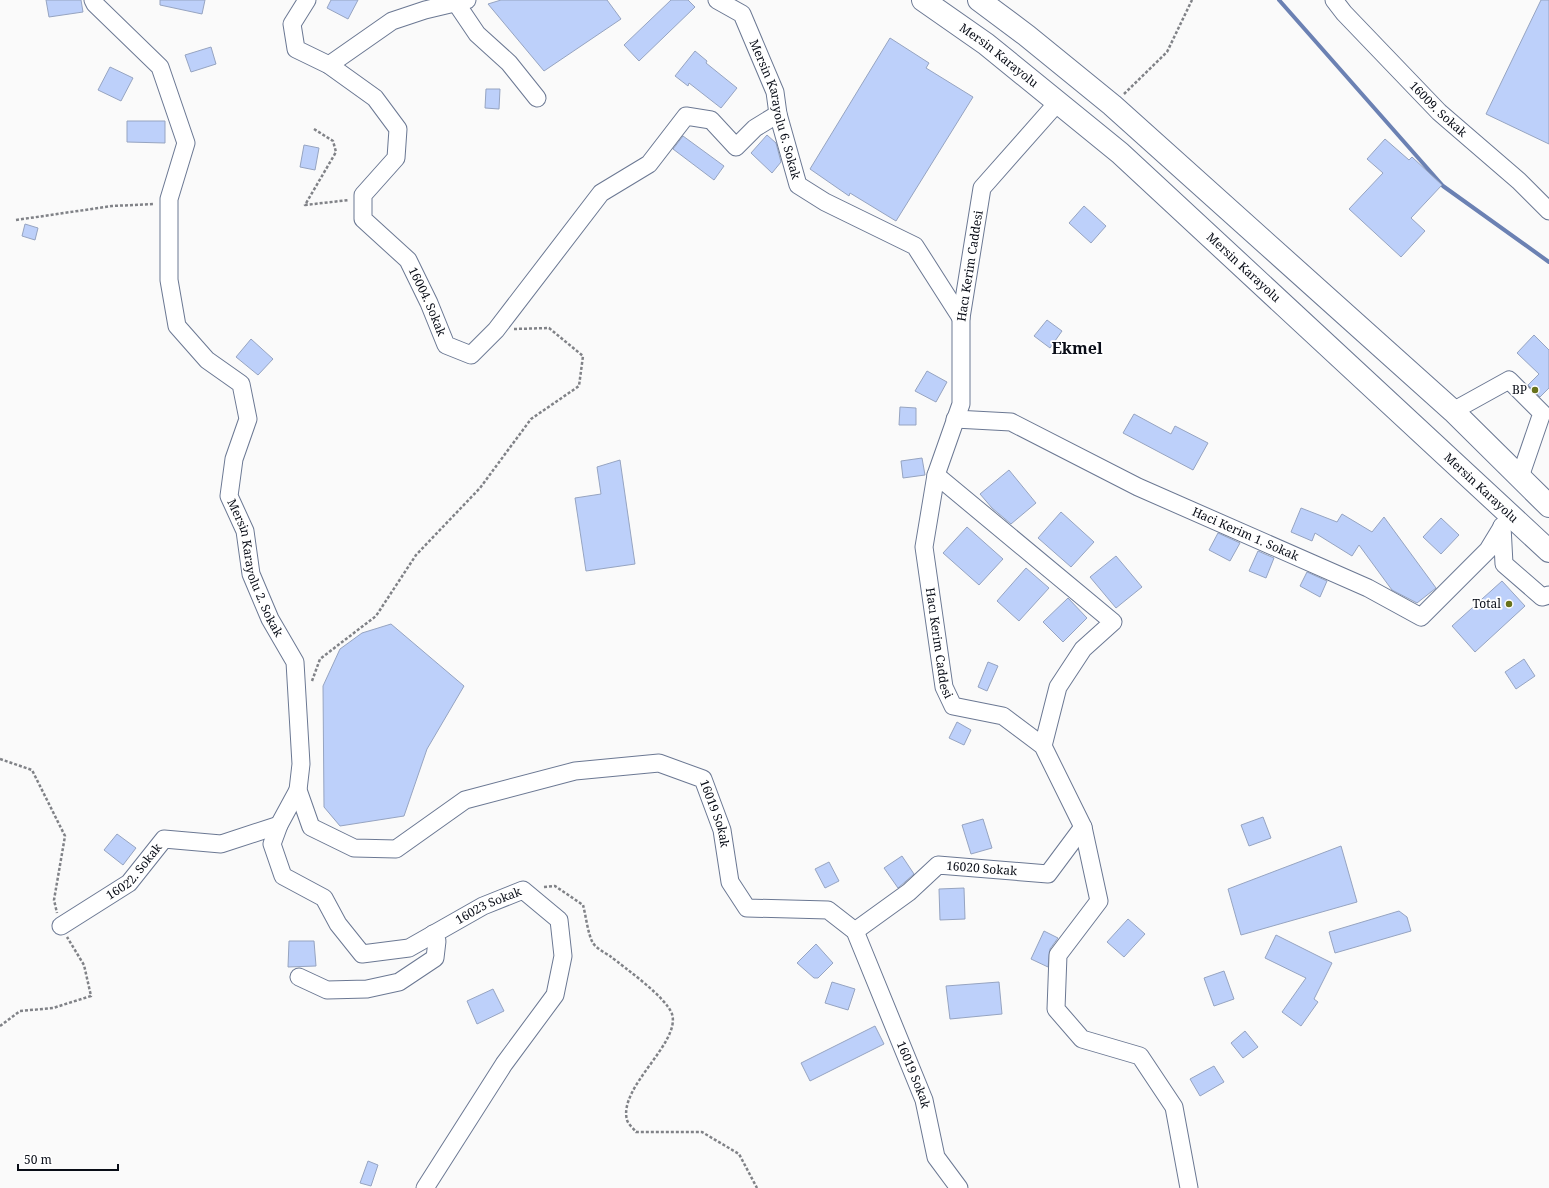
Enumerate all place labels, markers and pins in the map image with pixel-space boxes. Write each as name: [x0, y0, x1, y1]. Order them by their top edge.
place label: BP: [1512, 381, 1527, 398]
marker: BP: [1530, 385, 1540, 395]
place label: Total: [1473, 595, 1501, 612]
marker: Total: [1504, 599, 1514, 609]

